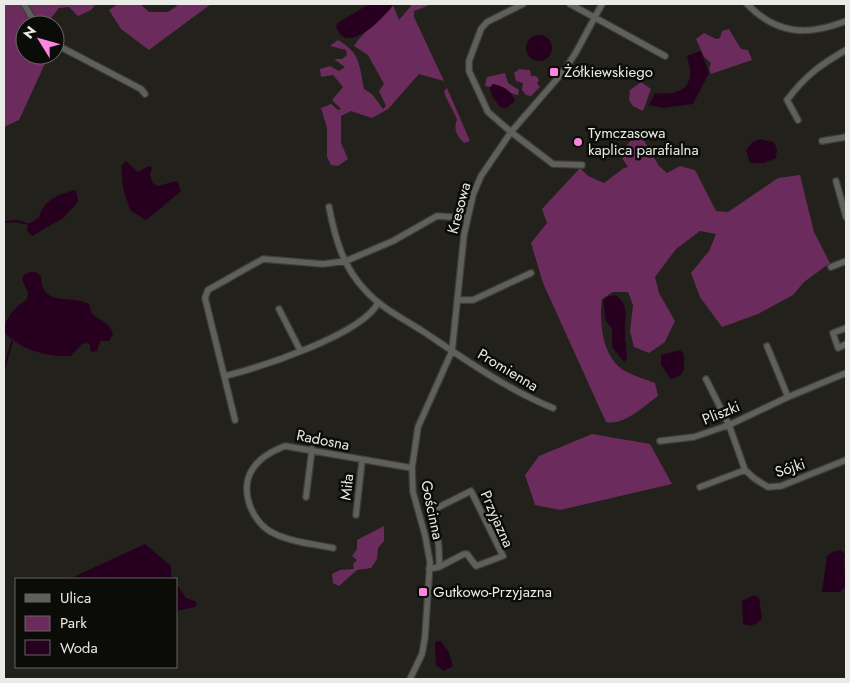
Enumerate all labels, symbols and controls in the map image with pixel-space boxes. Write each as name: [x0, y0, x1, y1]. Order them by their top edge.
north arrow: [15, 15, 65, 65]
text: N: [18, 22, 41, 43]
place label: Żółkiewskiego: [564, 61, 653, 83]
marker: Żółkiewskiego: [548, 66, 560, 78]
place label: Tymczasowa kaplica parafialna: [588, 122, 699, 161]
marker: Tymczasowa kaplica parafialna: [572, 136, 584, 148]
street label: Kresowa: [442, 180, 476, 236]
street label: Promienna: [473, 343, 543, 397]
street label: Pliszki: [699, 395, 743, 431]
street label: Radosna: [295, 424, 351, 456]
street label: Sójki: [772, 453, 808, 483]
street label: Miła: [335, 473, 359, 501]
street label: Gościnna: [415, 478, 449, 542]
street label: Przyjazna: [475, 487, 519, 551]
legend: [15, 578, 178, 668]
place label: Gutkowo-Przyjazna: [433, 581, 552, 603]
marker: Gutkowo-Przyjazna: [417, 586, 429, 598]
text: Ulica: [60, 587, 91, 609]
text: Park: [60, 612, 87, 634]
text: Woda: [60, 637, 98, 659]

